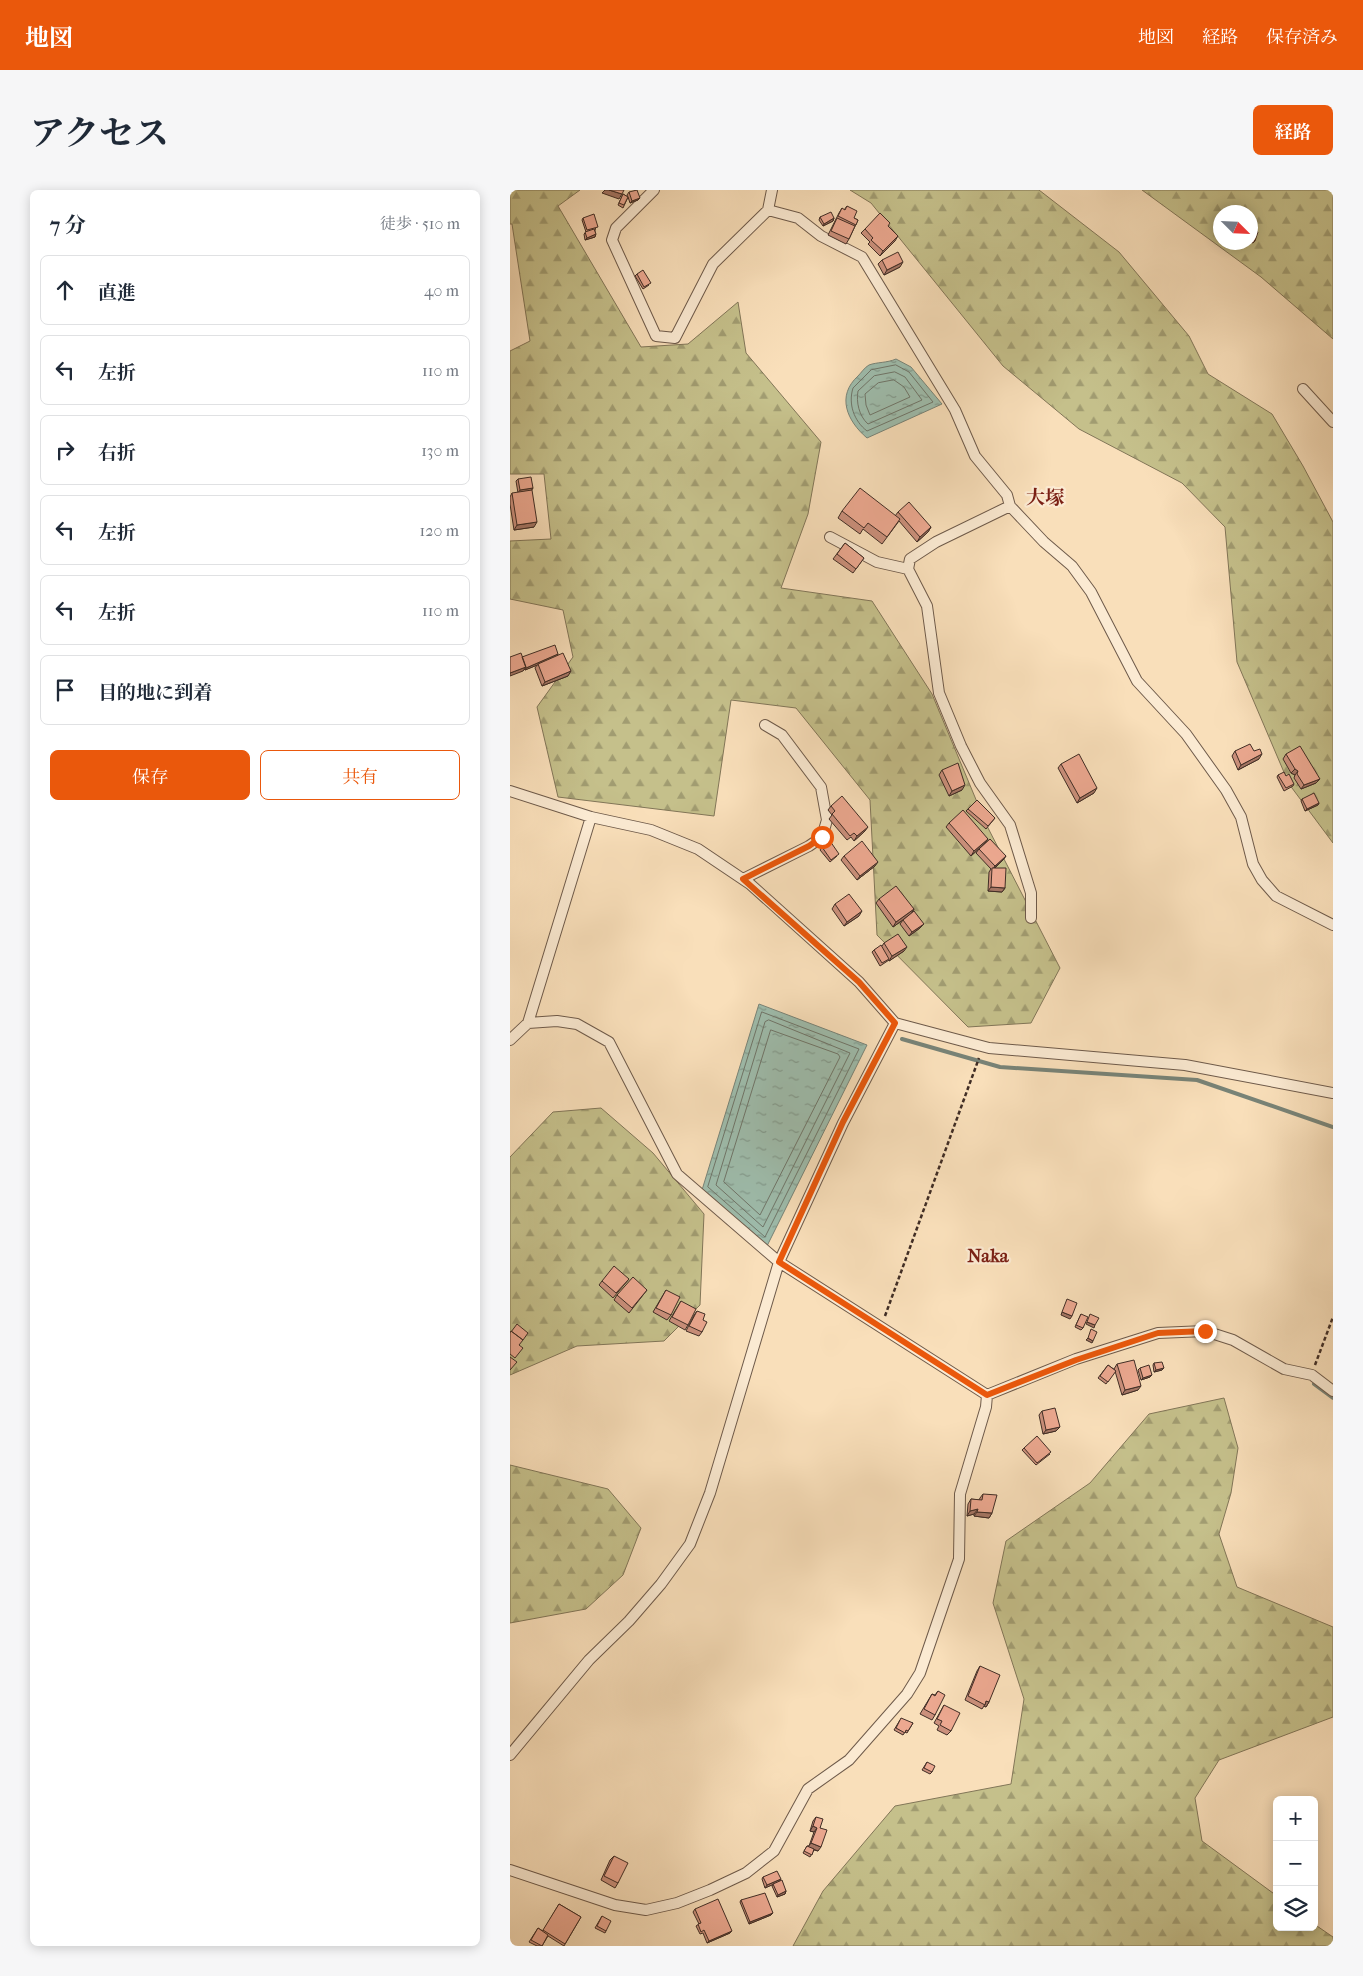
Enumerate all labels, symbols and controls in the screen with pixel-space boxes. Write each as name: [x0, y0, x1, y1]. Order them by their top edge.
text: 地図: [25, 24, 73, 52]
text: 地図: [1138, 27, 1174, 48]
text: 経路: [1202, 27, 1238, 48]
text: 保存済み: [1266, 27, 1338, 48]
button: 経路: [1253, 105, 1333, 155]
text: アクセス: [30, 113, 169, 154]
north arrow: [1213, 205, 1258, 250]
text: 7 分: [50, 213, 86, 237]
text: 徒歩 · 510 m: [380, 214, 460, 233]
icon: ahead: [51, 276, 79, 304]
text: 40 m: [424, 281, 459, 300]
text: 直進: [98, 282, 136, 304]
icon: left: [51, 356, 79, 384]
text: 110 m: [422, 361, 459, 380]
text: 左折: [98, 362, 136, 384]
icon: right: [51, 436, 79, 464]
text: 130 m: [421, 441, 459, 460]
text: 右折: [98, 442, 136, 464]
district label: 大塚: [1026, 487, 1064, 509]
icon: left: [51, 516, 79, 544]
text: 120 m: [420, 521, 459, 540]
text: 左折: [98, 522, 136, 544]
icon: left: [51, 596, 79, 624]
text: 110 m: [422, 601, 459, 620]
text: 左折: [98, 602, 136, 624]
icon: arrive: [51, 676, 79, 704]
text: 目的地に到着: [98, 682, 212, 704]
button: 保存: [50, 750, 250, 800]
button: 共有: [260, 750, 460, 800]
route start: [811, 826, 834, 849]
district label: Naka: [967, 1245, 1010, 1267]
route end: [1194, 1320, 1217, 1343]
map controls: [1273, 1796, 1318, 1931]
button: +: [1273, 1796, 1318, 1841]
button: −: [1273, 1841, 1318, 1886]
button: layers: [1273, 1886, 1318, 1931]

